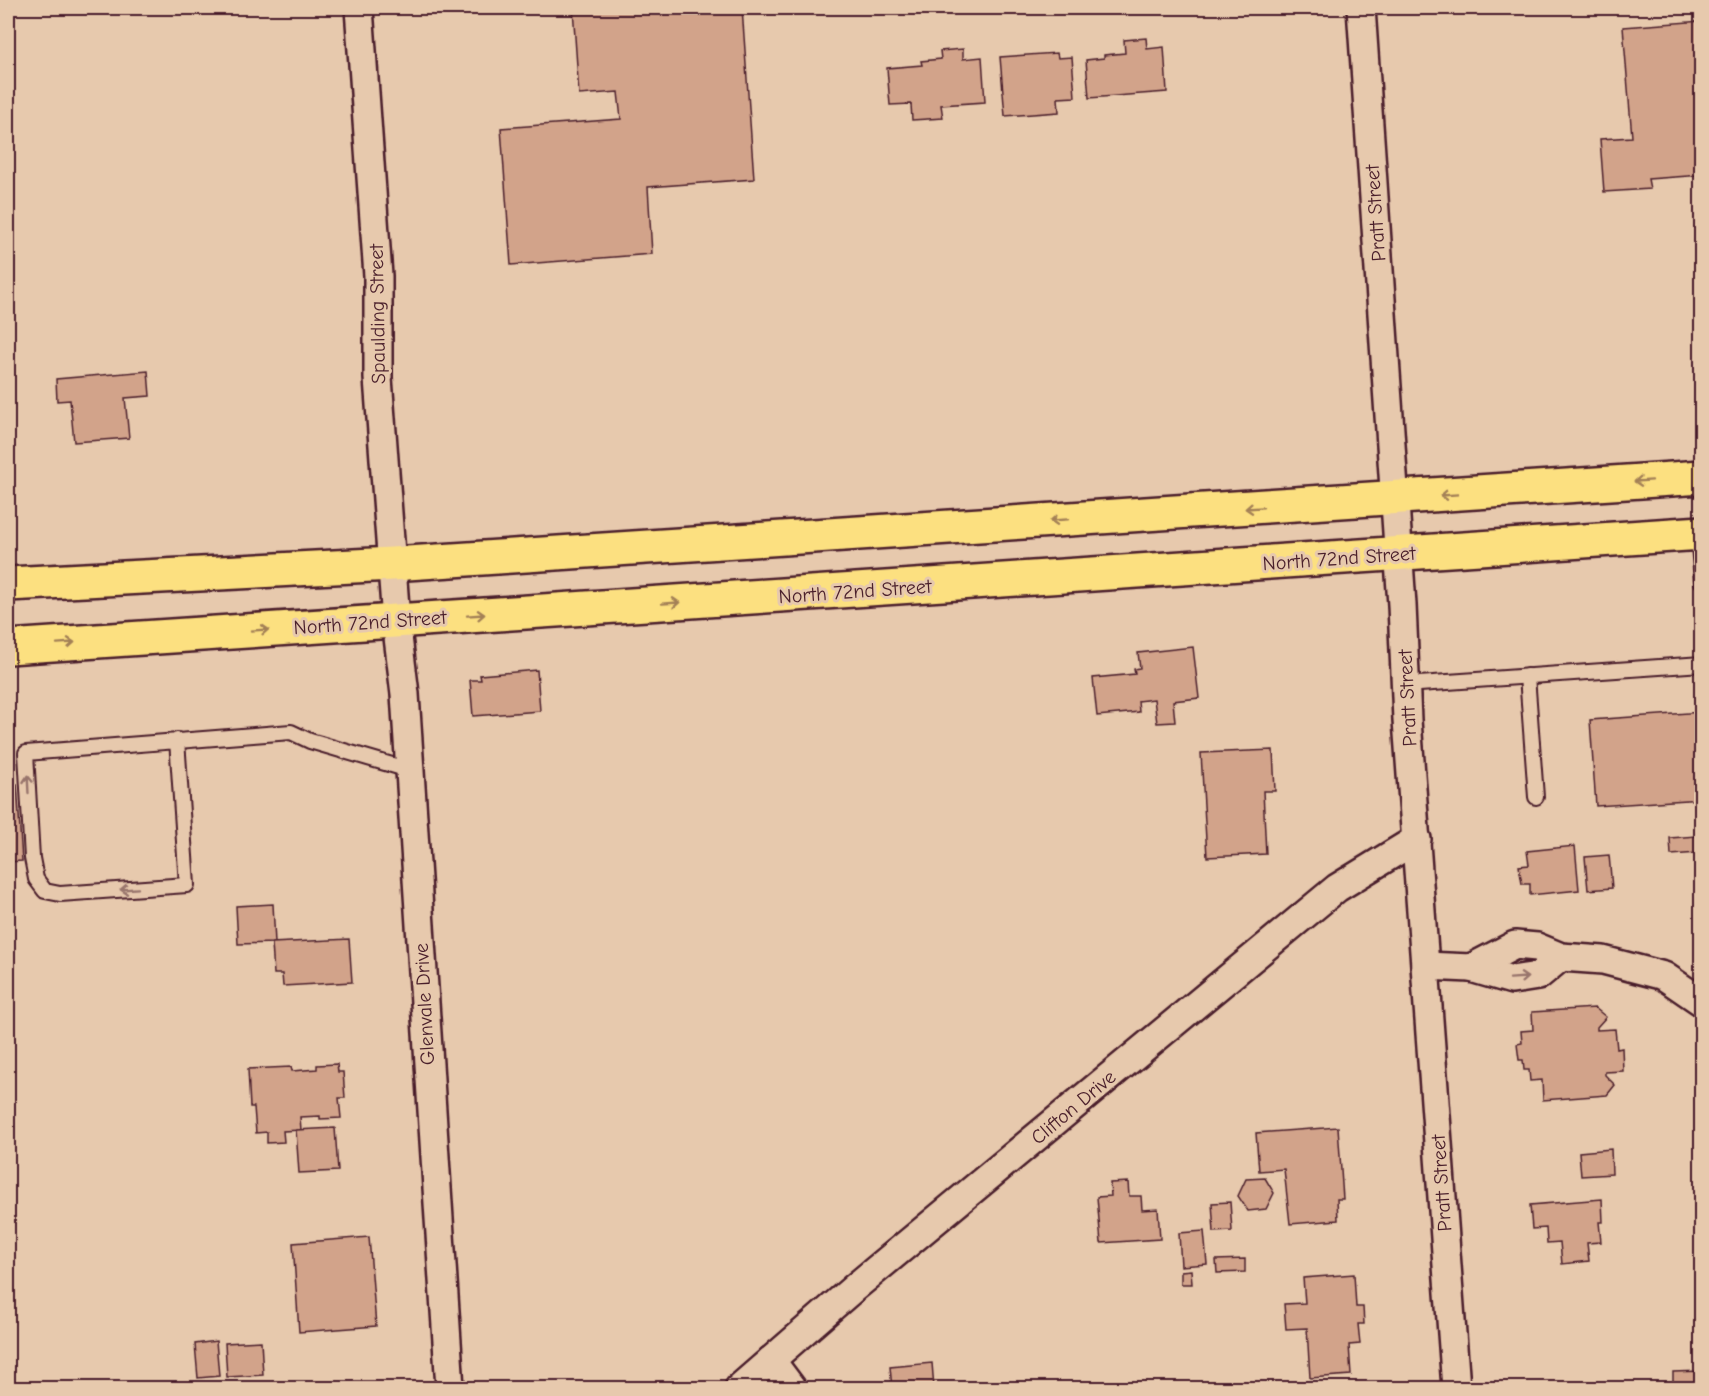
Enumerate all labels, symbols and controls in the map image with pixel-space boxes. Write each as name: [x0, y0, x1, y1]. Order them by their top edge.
street label: Pratt Street: [1361, 162, 1390, 262]
street label: Spaulding Street: [365, 242, 390, 384]
one-way arrow: [1634, 476, 1654, 487]
one-way arrow: [1439, 489, 1459, 500]
one-way arrow: [1245, 502, 1265, 513]
one-way arrow: [1050, 515, 1070, 526]
street label: North 72nd Street: [1262, 542, 1417, 575]
street label: North 72nd Street: [778, 575, 933, 608]
one-way arrow: [660, 597, 680, 608]
street label: North 72nd Street: [293, 606, 448, 639]
one-way arrow: [465, 610, 485, 621]
one-way arrow: [250, 624, 270, 635]
one-way arrow: [55, 637, 75, 648]
street label: Pratt Street: [1393, 648, 1422, 747]
one-way arrow: [22, 774, 33, 794]
one-way arrow: [119, 884, 139, 895]
street label: Glenvale Drive: [410, 942, 439, 1066]
one-way arrow: [1508, 972, 1528, 983]
street label: Clifton Drive: [1026, 1065, 1120, 1149]
street label: Pratt Street: [1427, 1132, 1456, 1232]

